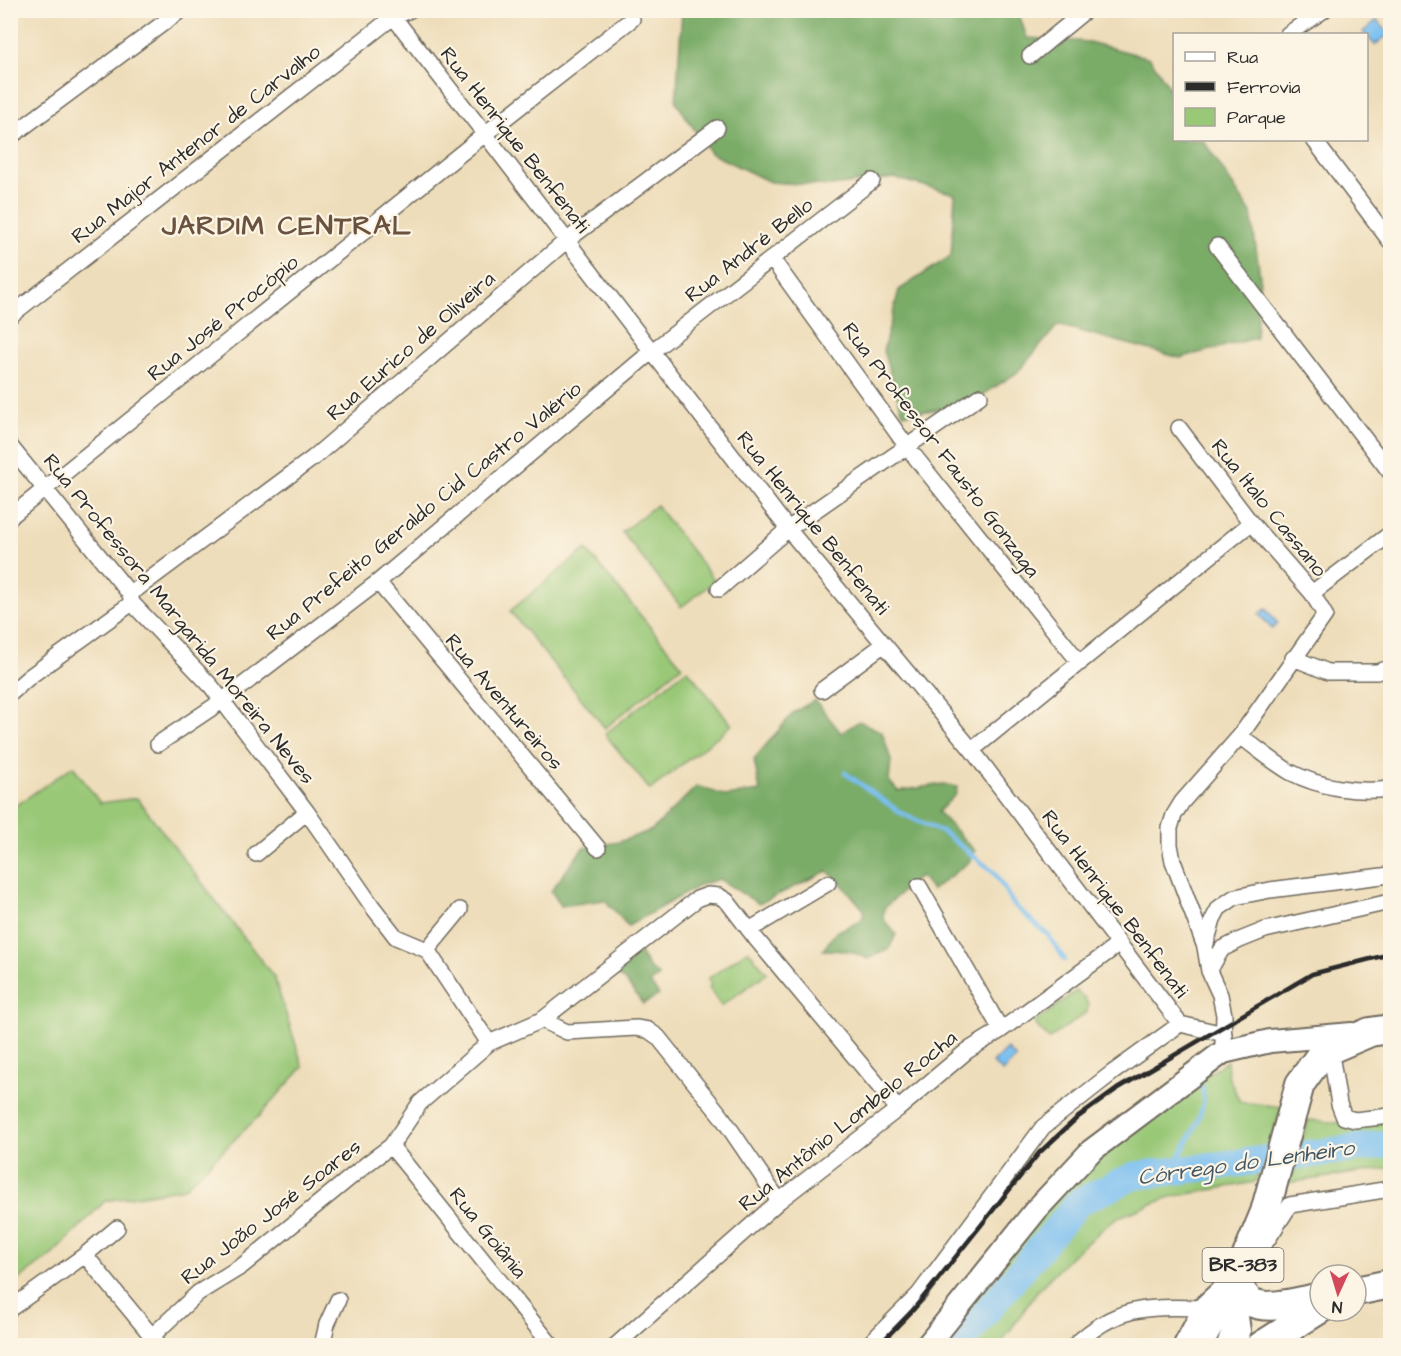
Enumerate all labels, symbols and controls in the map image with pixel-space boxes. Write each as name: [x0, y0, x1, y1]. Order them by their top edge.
legend: [1173, 33, 1368, 141]
street label: Rua Major Antenor de Carvalho: [65, 37, 327, 251]
street label: Rua Henrique Benfenati: [433, 41, 597, 239]
text: Rua: [1227, 45, 1258, 70]
text: Ferrovia: [1227, 75, 1300, 100]
text: Parque: [1227, 105, 1286, 130]
street label: Rua André Bello: [679, 191, 819, 309]
district label: JARDIM CENTRAL: [161, 207, 412, 245]
street label: Rua José Procópio: [141, 248, 305, 389]
street label: Rua Eurico de Oliveira: [320, 264, 502, 427]
street label: Rua Professor Fausto Gonzaga: [834, 316, 1047, 585]
street label: Rua Prefeito Geraldo Cid Castro Valério: [260, 374, 588, 647]
street label: Rua Henrique Benfenati: [730, 425, 896, 621]
street label: Rua Ítalo Cassano: [1204, 433, 1334, 583]
street label: Rua Professora Margarida Moreira Neves: [35, 447, 322, 792]
street label: Rua Aventureiros: [438, 628, 570, 776]
street label: Rua Henrique Benfenati: [1035, 804, 1195, 1004]
street label: Rua Antônio Lombelo Rocha: [733, 1024, 964, 1218]
street label: Rua João José Soares: [175, 1132, 367, 1292]
water label: Córrego do Lenheiro: [1136, 1132, 1358, 1195]
street label: Rua Goiânia: [442, 1181, 534, 1285]
road number: BR-383: [1202, 1248, 1284, 1282]
north arrow: [1308, 1263, 1368, 1323]
text: N: [1331, 1296, 1343, 1318]

